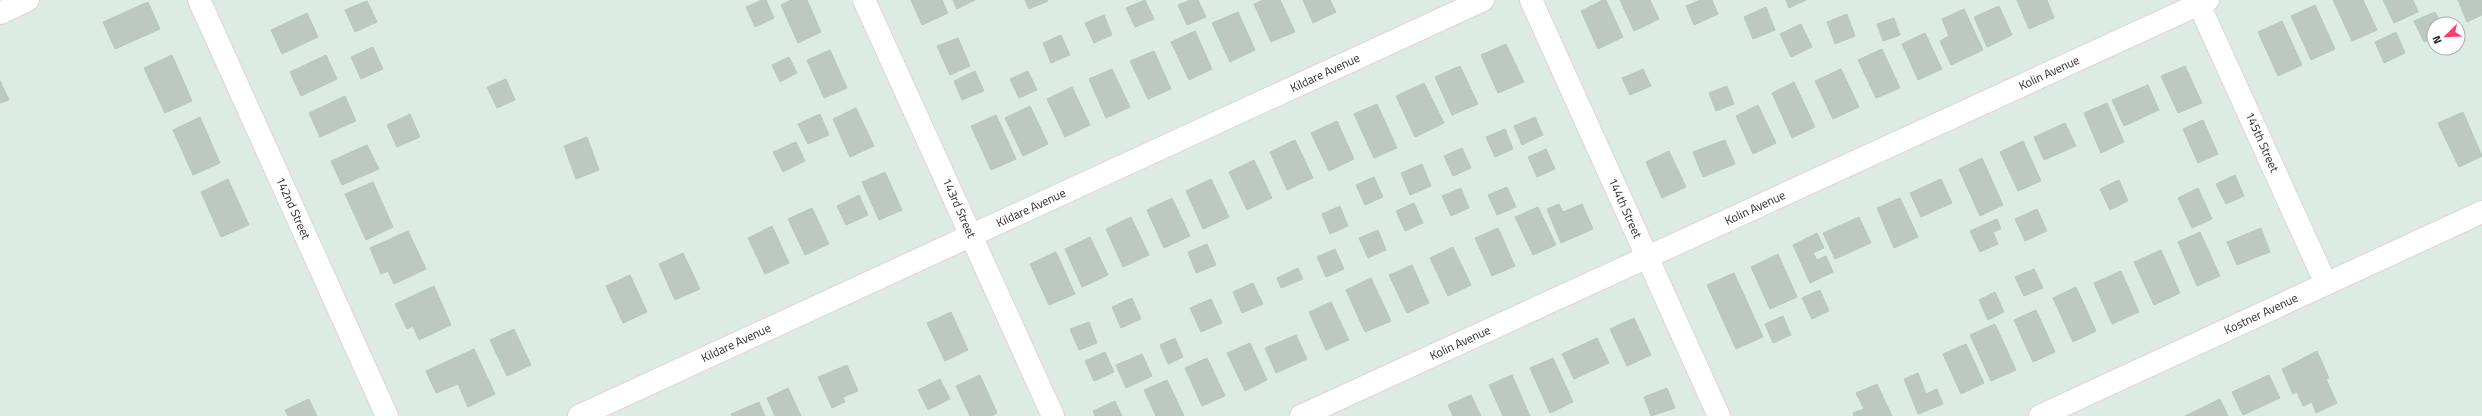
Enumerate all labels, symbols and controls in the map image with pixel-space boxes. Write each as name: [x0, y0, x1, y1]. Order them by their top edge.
north arrow: [2426, 16, 2466, 56]
text: N: [2428, 33, 2446, 47]
street label: Kildare Avenue: [1287, 48, 1363, 97]
street label: Kolin Avenue: [2015, 50, 2082, 95]
street label: 145th Street: [2241, 109, 2285, 176]
street label: 142nd Street: [271, 174, 316, 243]
street label: 143rd Street: [938, 175, 981, 242]
street label: 144th Street: [1604, 175, 1648, 242]
street label: Kildare Avenue: [993, 183, 1069, 232]
street label: Kolin Avenue: [1721, 185, 1788, 230]
street label: Kostner Avenue: [2221, 288, 2301, 339]
street label: Kildare Avenue: [698, 318, 774, 367]
street label: Kolin Avenue: [1426, 320, 1493, 365]

